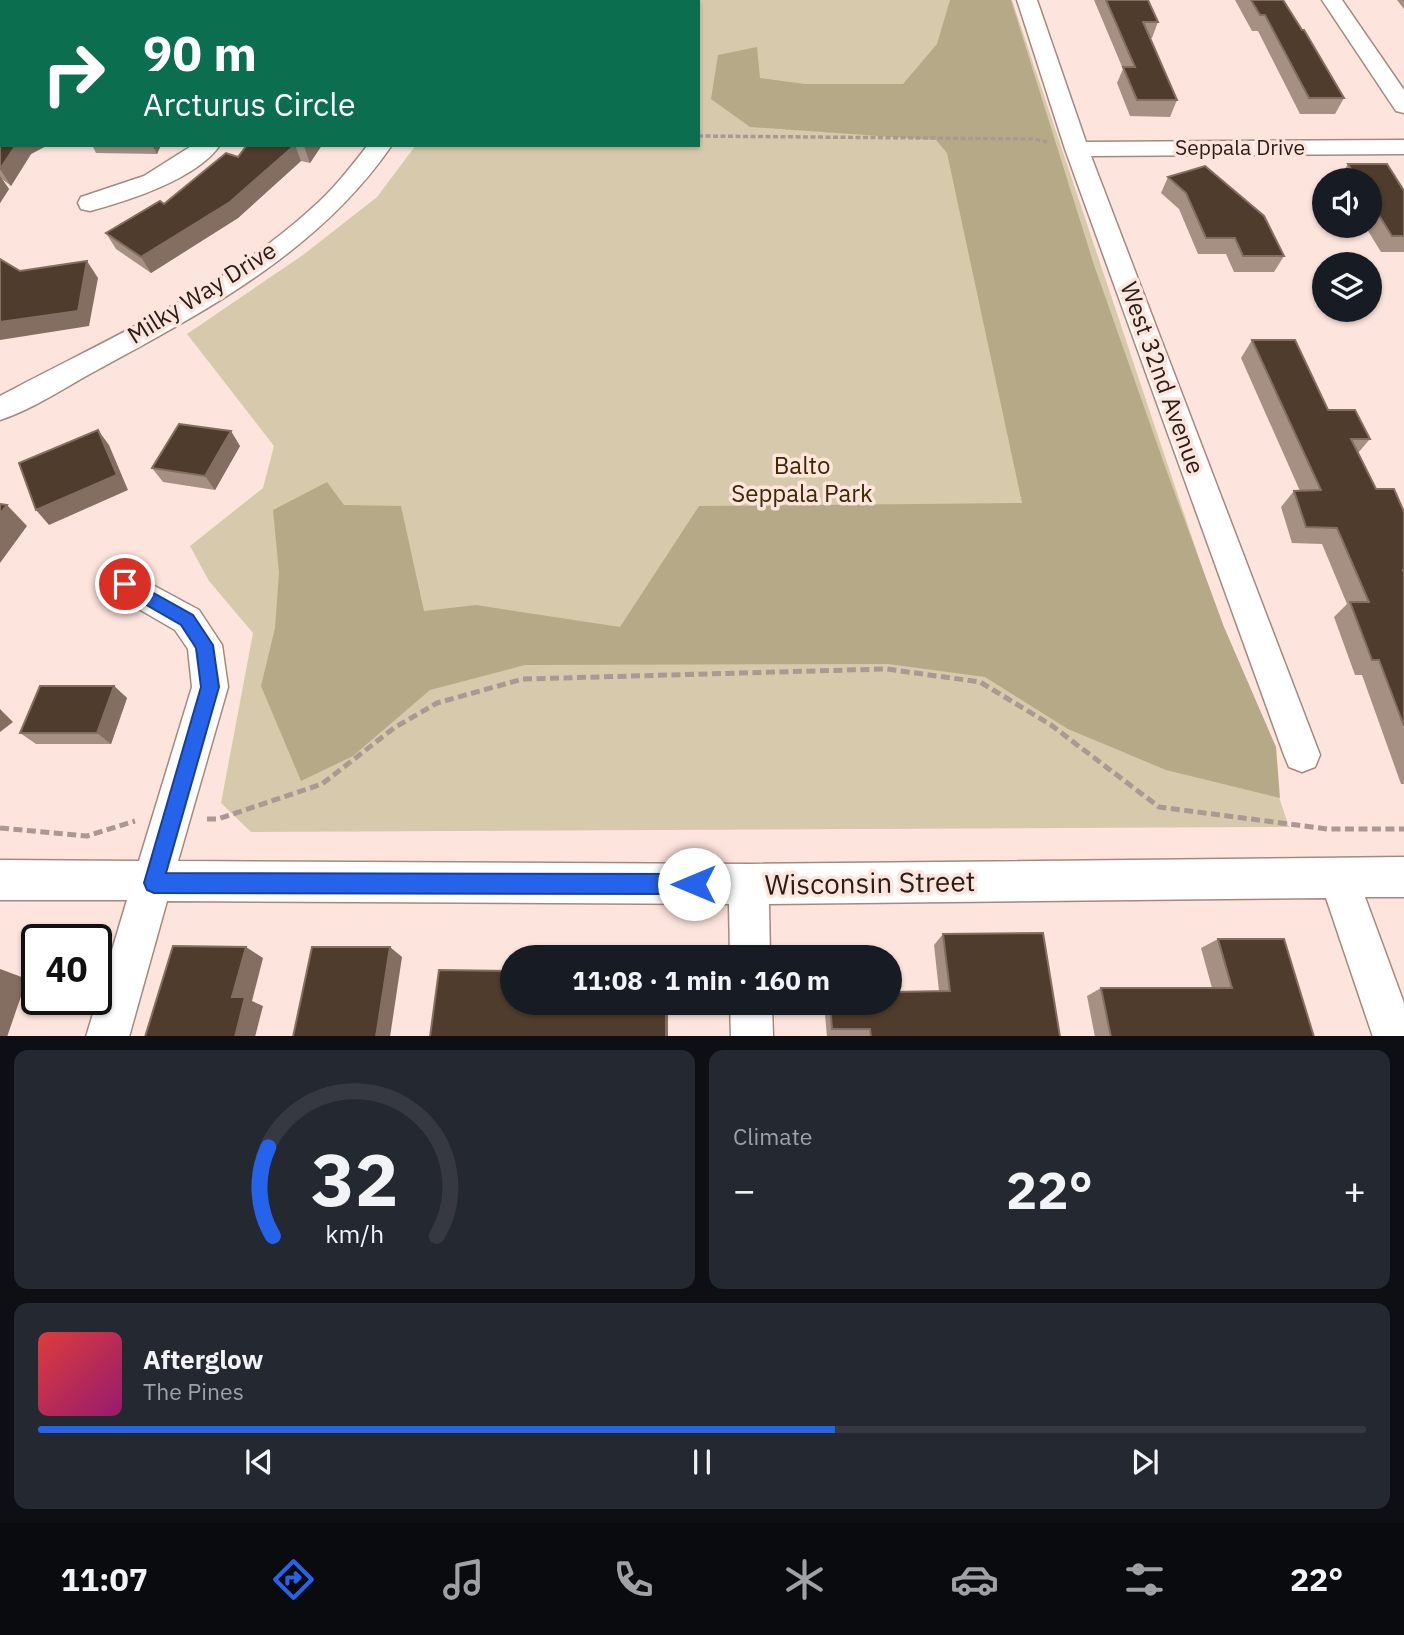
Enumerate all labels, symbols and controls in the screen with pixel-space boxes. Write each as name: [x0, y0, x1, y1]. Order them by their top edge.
text: 90 m: [143, 21, 257, 84]
icon: right: [28, 28, 119, 119]
text: Arcturus Circle: [143, 83, 355, 125]
street label: Seppala Drive: [1175, 133, 1305, 161]
map controls: [1312, 168, 1382, 322]
button: sound: [1312, 168, 1382, 238]
street label: Milky Way Drive: [121, 234, 282, 351]
button: layers: [1312, 252, 1382, 322]
street label: West 32nd Avenue: [1113, 277, 1213, 478]
park label: Balto Seppala Park: [731, 449, 873, 509]
pin: [95, 554, 155, 614]
icon: arrive: [106, 565, 144, 603]
position arrow: [657, 847, 731, 921]
street label: Wisconsin Street: [764, 862, 976, 903]
speed limit sign: 40: [21, 924, 112, 1015]
text: 11:08 · 1 min · 160 m: [572, 963, 830, 997]
text: Climate: [733, 1121, 812, 1151]
text: 32: [311, 1131, 398, 1226]
text: 22°: [1006, 1156, 1093, 1223]
text: −: [733, 1165, 756, 1214]
text: +: [1343, 1165, 1366, 1214]
text: km/h: [325, 1216, 384, 1249]
text: Afterglow: [143, 1342, 263, 1376]
text: The Pines: [143, 1376, 244, 1406]
icon: previous: [240, 1443, 278, 1481]
icon: pause: [683, 1443, 721, 1481]
icon: next: [1126, 1443, 1164, 1481]
icon: directions: [269, 1555, 318, 1604]
icon: music: [439, 1555, 488, 1604]
icon: phone: [609, 1555, 658, 1604]
icon: climate: [780, 1555, 829, 1604]
icon: car: [950, 1555, 999, 1604]
icon: filters: [1120, 1555, 1169, 1604]
text: 11:07: [61, 1558, 148, 1600]
text: 22°: [1290, 1558, 1343, 1600]

